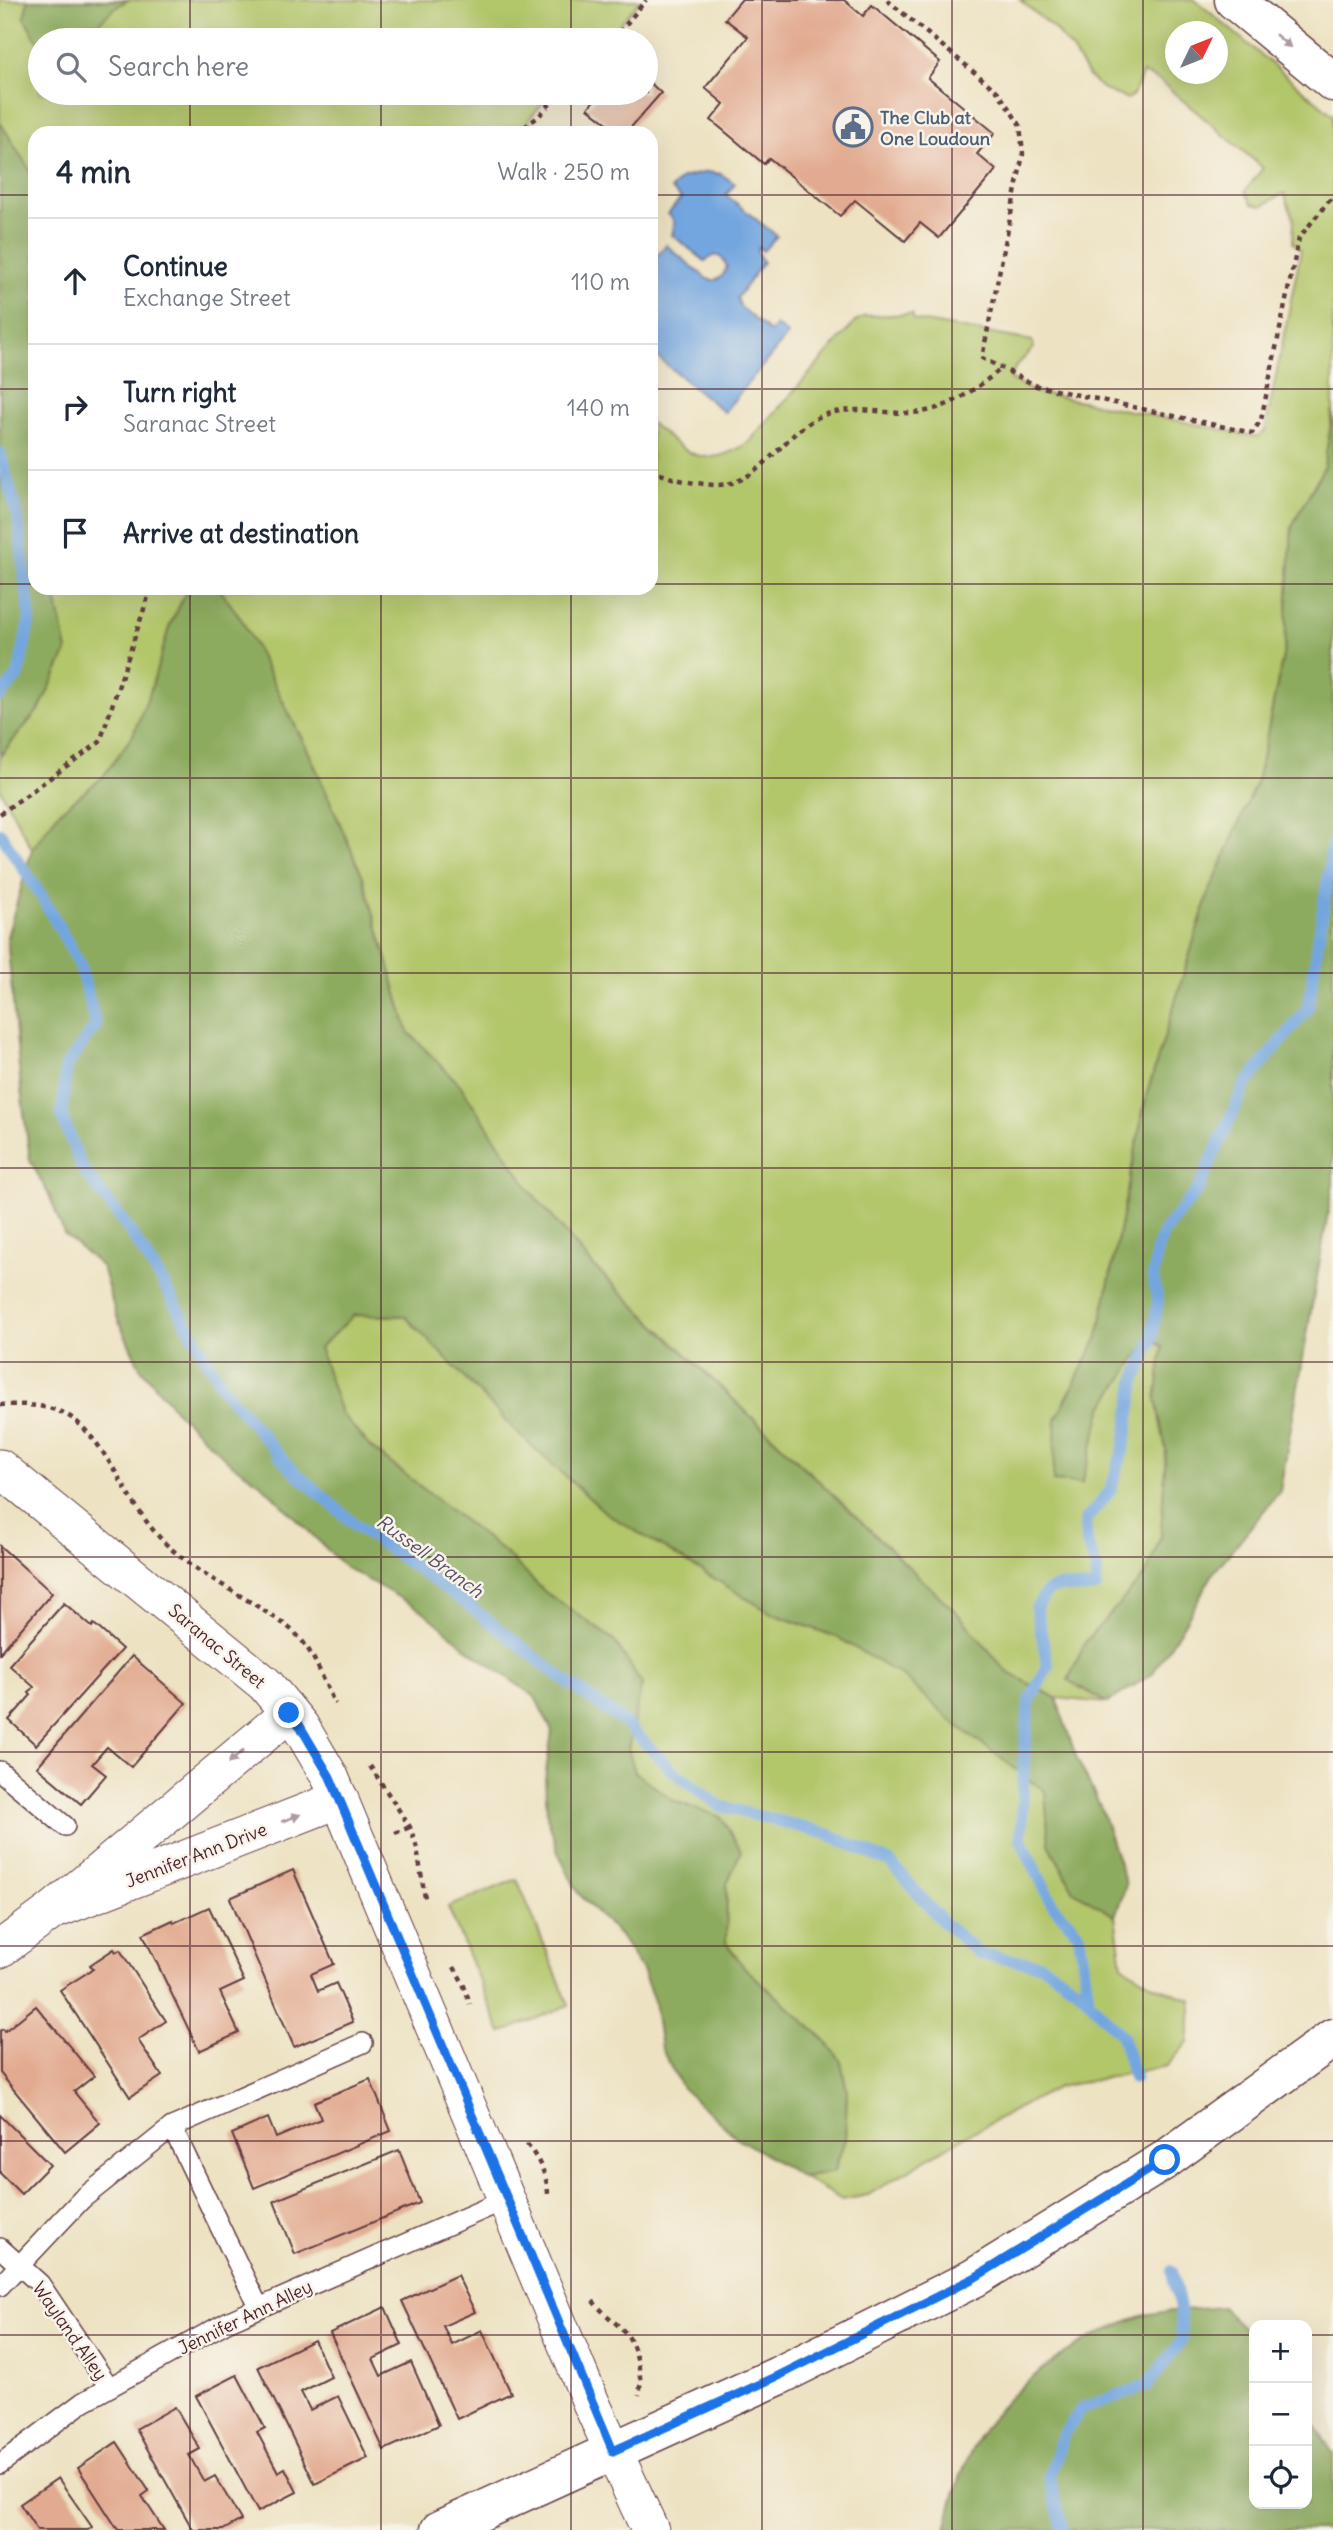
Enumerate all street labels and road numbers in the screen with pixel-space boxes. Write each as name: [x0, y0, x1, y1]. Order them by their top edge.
street label: Saranac Street: [164, 1599, 270, 1693]
street label: Jennifer Ann Drive: [122, 1817, 270, 1893]
street label: Jennifer Ann Alley: [174, 2275, 316, 2359]
street label: Wayland Alley: [28, 2277, 112, 2385]

